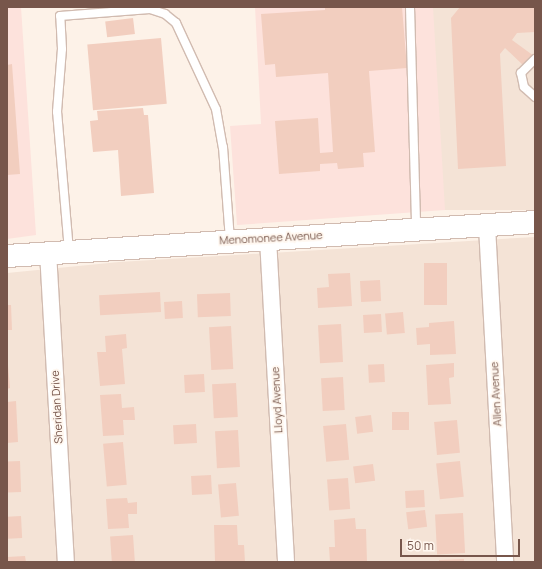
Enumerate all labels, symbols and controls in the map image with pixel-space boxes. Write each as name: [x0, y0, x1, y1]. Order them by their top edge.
street label: Menomonee Avenue: [219, 229, 323, 247]
street label: Allen Avenue: [488, 361, 504, 427]
street label: Lloyd Avenue: [269, 366, 285, 434]
street label: Sheridan Drive: [48, 370, 66, 444]
scale bar: [402, 531, 522, 557]
text: 50 m: [407, 537, 434, 554]

